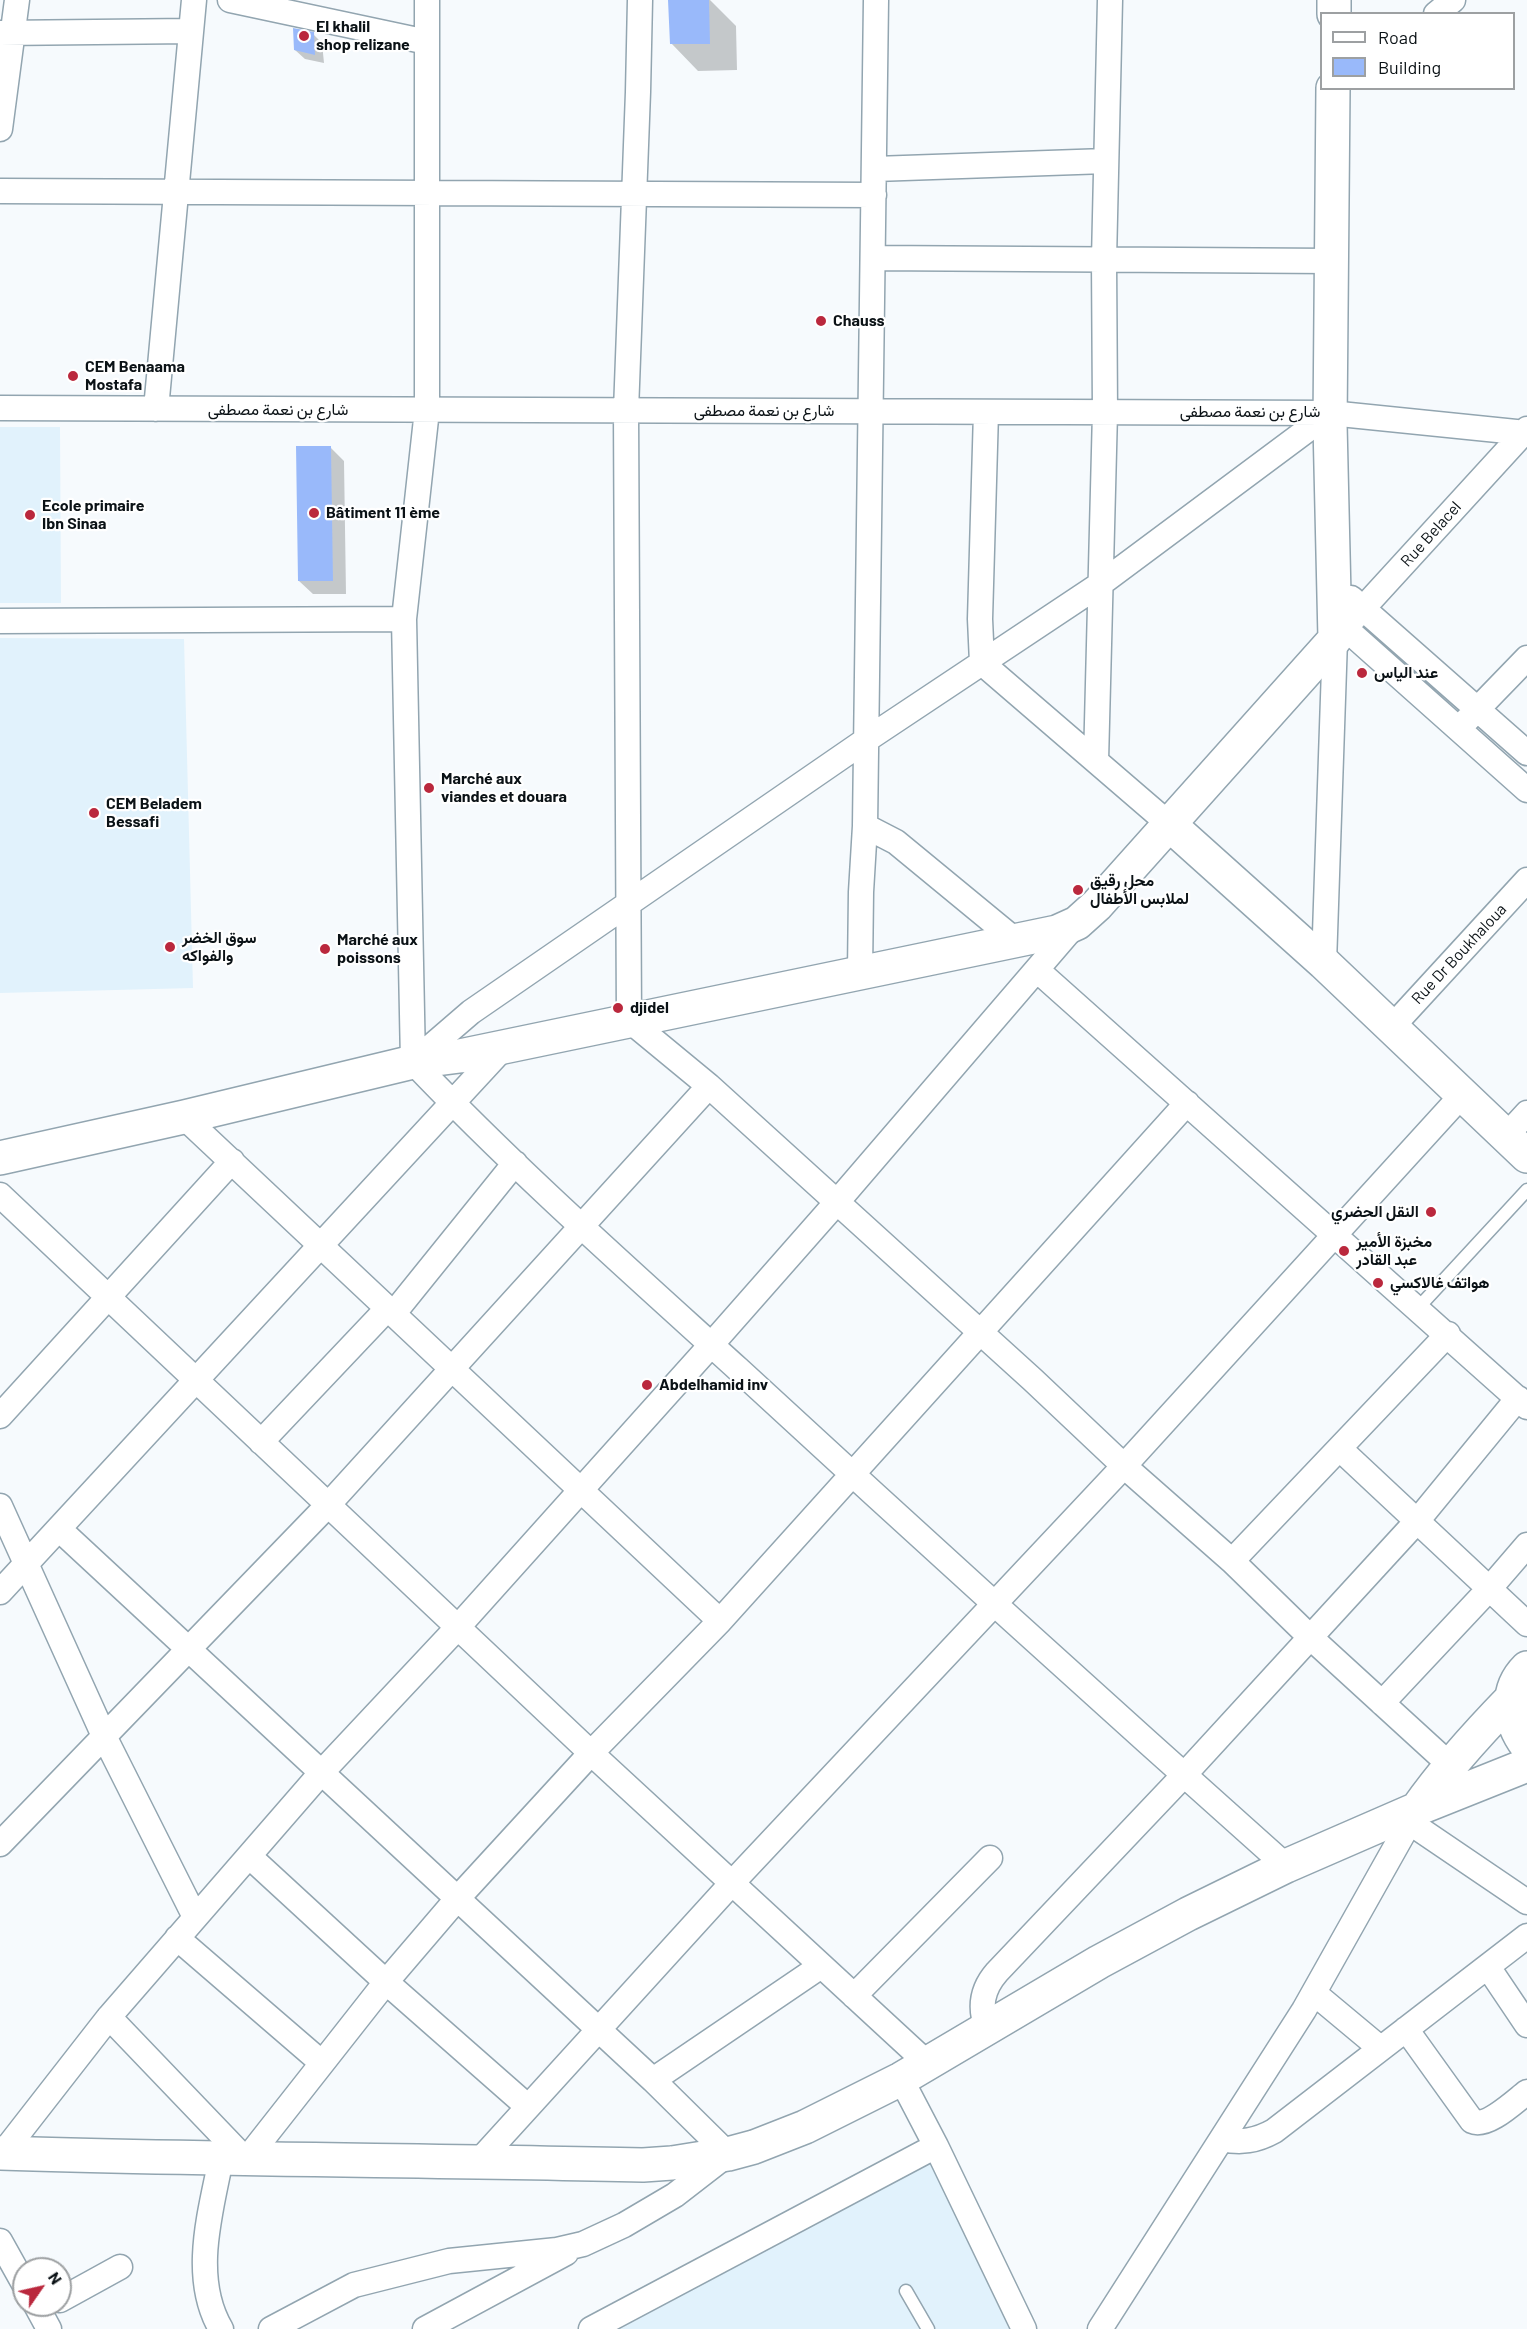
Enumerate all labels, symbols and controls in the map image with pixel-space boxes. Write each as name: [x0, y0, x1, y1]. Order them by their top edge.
legend: [1320, 12, 1515, 90]
place label: El khalil shop relizane: [316, 17, 410, 55]
text: Road: [1378, 26, 1418, 48]
marker: El khalil shop relizane: [297, 29, 311, 43]
text: Building: [1378, 56, 1441, 78]
place label: Chauss: [833, 311, 885, 331]
marker: Chauss: [814, 314, 828, 328]
place label: CEM Benaama Mostafa: [85, 357, 185, 395]
marker: CEM Benaama Mostafa: [66, 369, 80, 383]
street label: شارع بن نعمة مصطفى: [208, 400, 348, 420]
street label: شارع بن نعمة مصطفى: [694, 401, 834, 421]
street label: شارع بن نعمة مصطفى: [1180, 402, 1320, 422]
place label: Ecole primaire Ibn Sinaa: [42, 496, 144, 534]
street label: Rue Belacel: [1397, 497, 1465, 571]
place label: Bâtiment 11 ème: [326, 503, 440, 523]
marker: Bâtiment 11 ème: [307, 506, 321, 520]
marker: Ecole primaire Ibn Sinaa: [23, 508, 37, 522]
place label: عند الياس: [1374, 663, 1438, 683]
marker: عند الياس: [1355, 666, 1369, 680]
place label: Marché aux viandes et douara: [441, 769, 567, 807]
marker: Marché aux viandes et douara: [422, 781, 436, 795]
place label: CEM Beladem Bessafi: [106, 794, 202, 832]
marker: CEM Beladem Bessafi: [87, 806, 101, 820]
place label: محل رقيق لملابس الأطفال: [1090, 871, 1189, 909]
marker: محل رقيق لملابس الأطفال: [1071, 883, 1085, 897]
street label: Rue Dr Boukhaloua: [1408, 900, 1510, 1008]
place label: سوق الخضر والفواكه: [182, 928, 257, 966]
place label: Marché aux poissons: [337, 930, 418, 968]
marker: سوق الخضر والفواكه: [163, 940, 177, 954]
marker: Marché aux poissons: [318, 942, 332, 956]
place label: djidel: [630, 998, 669, 1018]
marker: djidel: [611, 1001, 625, 1015]
place label: النقل الحضري: [1331, 1202, 1419, 1222]
marker: النقل الحضري: [1424, 1205, 1438, 1219]
place label: مخبزة الأمير عبد القادر: [1356, 1232, 1432, 1270]
marker: مخبزة الأمير عبد القادر: [1337, 1244, 1351, 1258]
place label: هواتف غالاكسي: [1390, 1273, 1490, 1293]
marker: هواتف غالاكسي: [1371, 1276, 1385, 1290]
place label: Abdelhamid inv: [659, 1375, 768, 1395]
marker: Abdelhamid inv: [640, 1378, 654, 1392]
north arrow: [12, 2257, 72, 2317]
text: N: [45, 2268, 67, 2287]

